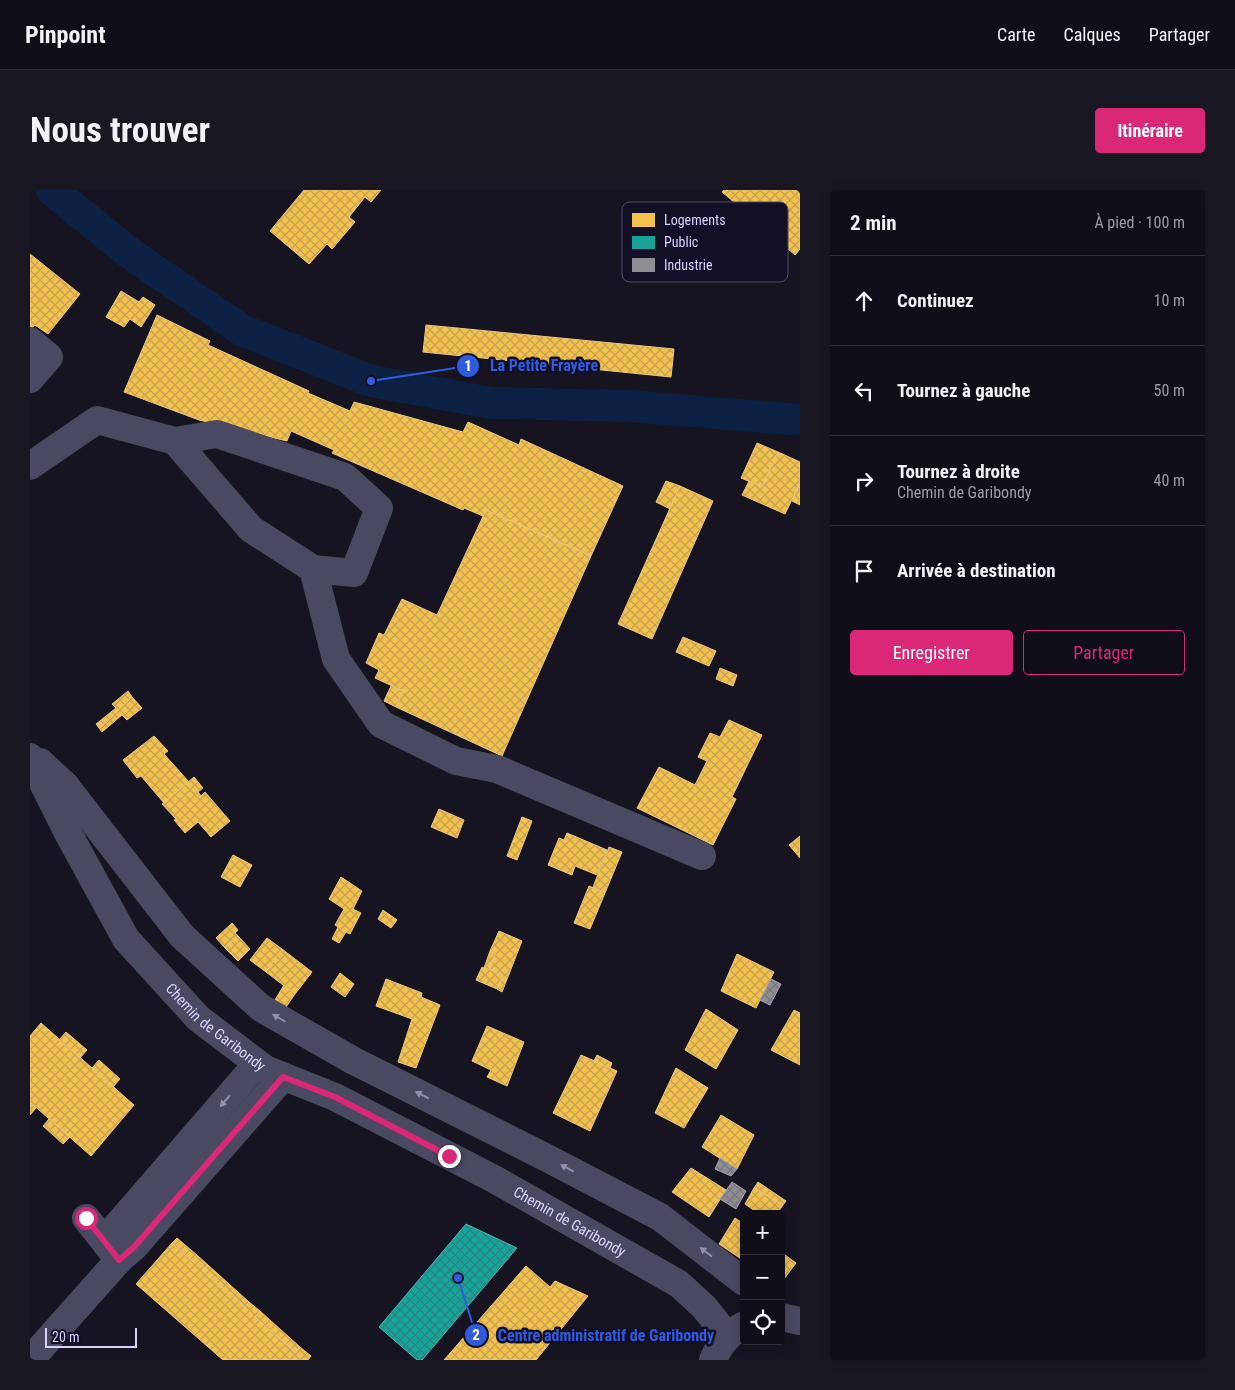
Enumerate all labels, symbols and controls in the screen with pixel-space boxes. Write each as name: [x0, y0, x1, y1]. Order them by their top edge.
text: Pinpoint: [25, 21, 106, 49]
text: Carte: [997, 24, 1036, 45]
text: Calques: [1064, 24, 1121, 45]
text: Partager: [1149, 24, 1210, 45]
button: Itinéraire: [1095, 108, 1205, 153]
text: Nous trouver: [30, 110, 210, 151]
legend: [622, 202, 788, 282]
text: 2 min: [850, 211, 897, 235]
text: Logements: [664, 212, 726, 228]
text: À pied · 100 m: [1094, 213, 1185, 232]
text: Public: [664, 234, 698, 250]
text: Industrie: [664, 257, 713, 273]
icon: ahead: [850, 287, 878, 315]
text: Continuez: [897, 289, 974, 312]
text: 10 m: [1153, 291, 1185, 310]
callout: La Petite Frayère: [455, 350, 608, 381]
text: La Petite Frayère: [490, 356, 598, 375]
text: 1: [464, 357, 472, 375]
icon: left: [850, 377, 878, 405]
text: Tournez à gauche: [897, 379, 1030, 402]
text: 50 m: [1153, 381, 1185, 400]
text: Tournez à droite: [897, 460, 1020, 483]
icon: right: [850, 467, 878, 495]
text: 40 m: [1153, 471, 1185, 490]
text: Chemin de Garibondy: [897, 483, 1031, 502]
icon: arrive: [850, 557, 878, 585]
text: Arrivée à destination: [897, 559, 1056, 582]
button: Enregistrer: [850, 630, 1013, 675]
button: Partager: [1023, 630, 1185, 675]
street label: Chemin de Garibondy: [162, 980, 269, 1075]
one-way arrow: [272, 1014, 286, 1023]
one-way arrow: [415, 1091, 429, 1099]
one-way arrow: [220, 1094, 231, 1107]
route end: [438, 1145, 461, 1168]
one-way arrow: [560, 1164, 574, 1172]
street label: Chemin de Garibondy: [510, 1183, 629, 1261]
route start: [75, 1207, 98, 1230]
map controls: [740, 1210, 785, 1345]
button: +: [740, 1210, 785, 1255]
one-way arrow: [699, 1247, 713, 1257]
button: −: [740, 1255, 785, 1300]
button: locate: [740, 1300, 785, 1345]
callout: Centre administratif de Garibondy: [463, 1320, 724, 1351]
scale bar: [45, 1325, 138, 1348]
text: 2: [472, 1326, 480, 1344]
text: Centre administratif de Garibondy: [498, 1326, 714, 1345]
text: 20 m: [52, 1329, 80, 1345]

